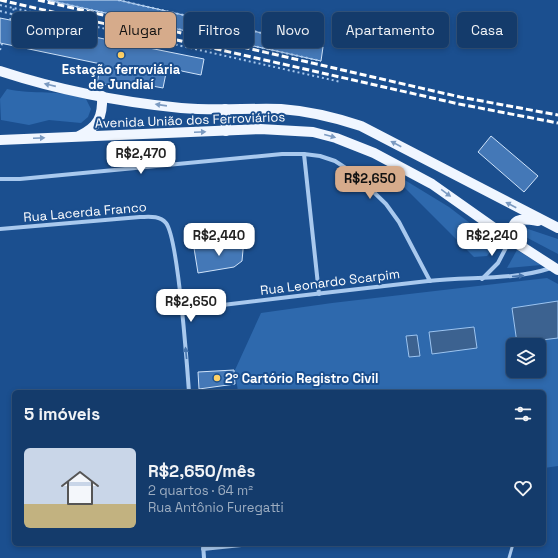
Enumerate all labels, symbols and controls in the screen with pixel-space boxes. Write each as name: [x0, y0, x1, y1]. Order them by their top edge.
chip: Comprar: [12, 12, 97, 48]
chip: Alugar: [105, 12, 176, 48]
chip: Filtros: [184, 12, 254, 48]
chip: Novo: [262, 12, 324, 48]
chip: Apartamento: [332, 12, 449, 48]
chip: Casa: [457, 12, 517, 48]
marker: Estação ferroviária de Jundiaí: [116, 50, 126, 60]
place label: Estação ferroviária de Jundiaí: [62, 61, 181, 93]
one-way arrow: [44, 82, 56, 88]
one-way arrow: [155, 102, 167, 108]
street label: Avenida União dos Ferroviários: [95, 108, 286, 132]
one-way arrow: [194, 129, 207, 135]
one-way arrow: [324, 133, 336, 139]
one-way arrow: [33, 135, 46, 141]
pin: R$2,470: [104, 141, 178, 175]
one-way arrow: [390, 141, 402, 147]
text: R$2,470: [116, 145, 166, 162]
pin: R$2,650: [333, 166, 407, 200]
text: R$2,650: [344, 170, 396, 187]
one-way arrow: [441, 189, 451, 197]
street label: Rua Lacerda Franco: [23, 198, 147, 226]
one-way arrow: [505, 201, 517, 208]
pin: R$2,440: [182, 223, 256, 257]
pin: R$2,240: [455, 223, 529, 257]
text: R$2,440: [193, 227, 245, 244]
text: R$2,240: [466, 227, 518, 244]
street label: Rua Leonardo Scarpim: [259, 265, 401, 299]
one-way arrow: [512, 273, 524, 279]
pin: R$2,650: [154, 289, 228, 323]
text: R$2,650: [165, 293, 217, 310]
map controls: [506, 338, 546, 378]
button: layers: [506, 338, 546, 378]
one-way arrow: [182, 347, 189, 359]
place label: 2º Cartório Registro Civil: [225, 370, 378, 387]
marker: 2º Cartório Registro Civil: [212, 373, 222, 383]
text: 5 imóveis: [24, 403, 100, 425]
icon: filters: [512, 403, 534, 425]
text: R$2,650/mês: [148, 460, 256, 482]
icon: home: [56, 464, 104, 512]
icon: heart: [512, 477, 534, 499]
text: 2 quartos · 64 m²: [148, 482, 253, 499]
text: Rua Antônio Furegatti: [148, 499, 284, 516]

